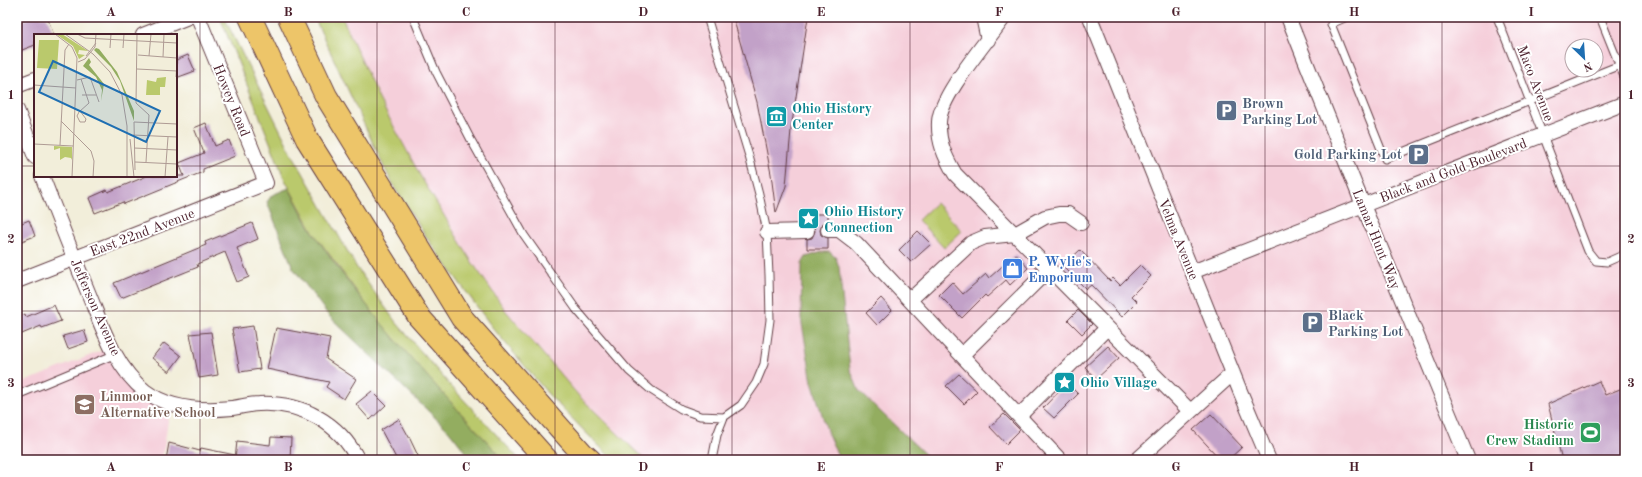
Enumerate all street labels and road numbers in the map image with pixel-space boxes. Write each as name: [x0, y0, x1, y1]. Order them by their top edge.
street label: Maco Avenue: [1514, 43, 1556, 123]
street label: Howey Road: [210, 62, 252, 139]
street label: Black and Gold Boulevard: [1378, 136, 1529, 206]
street label: Lamar Hunt Way: [1350, 187, 1403, 292]
street label: Velma Avenue: [1155, 197, 1201, 282]
street label: East 22nd Avenue: [88, 207, 197, 259]
street label: Jefferson Avenue: [67, 257, 123, 358]

